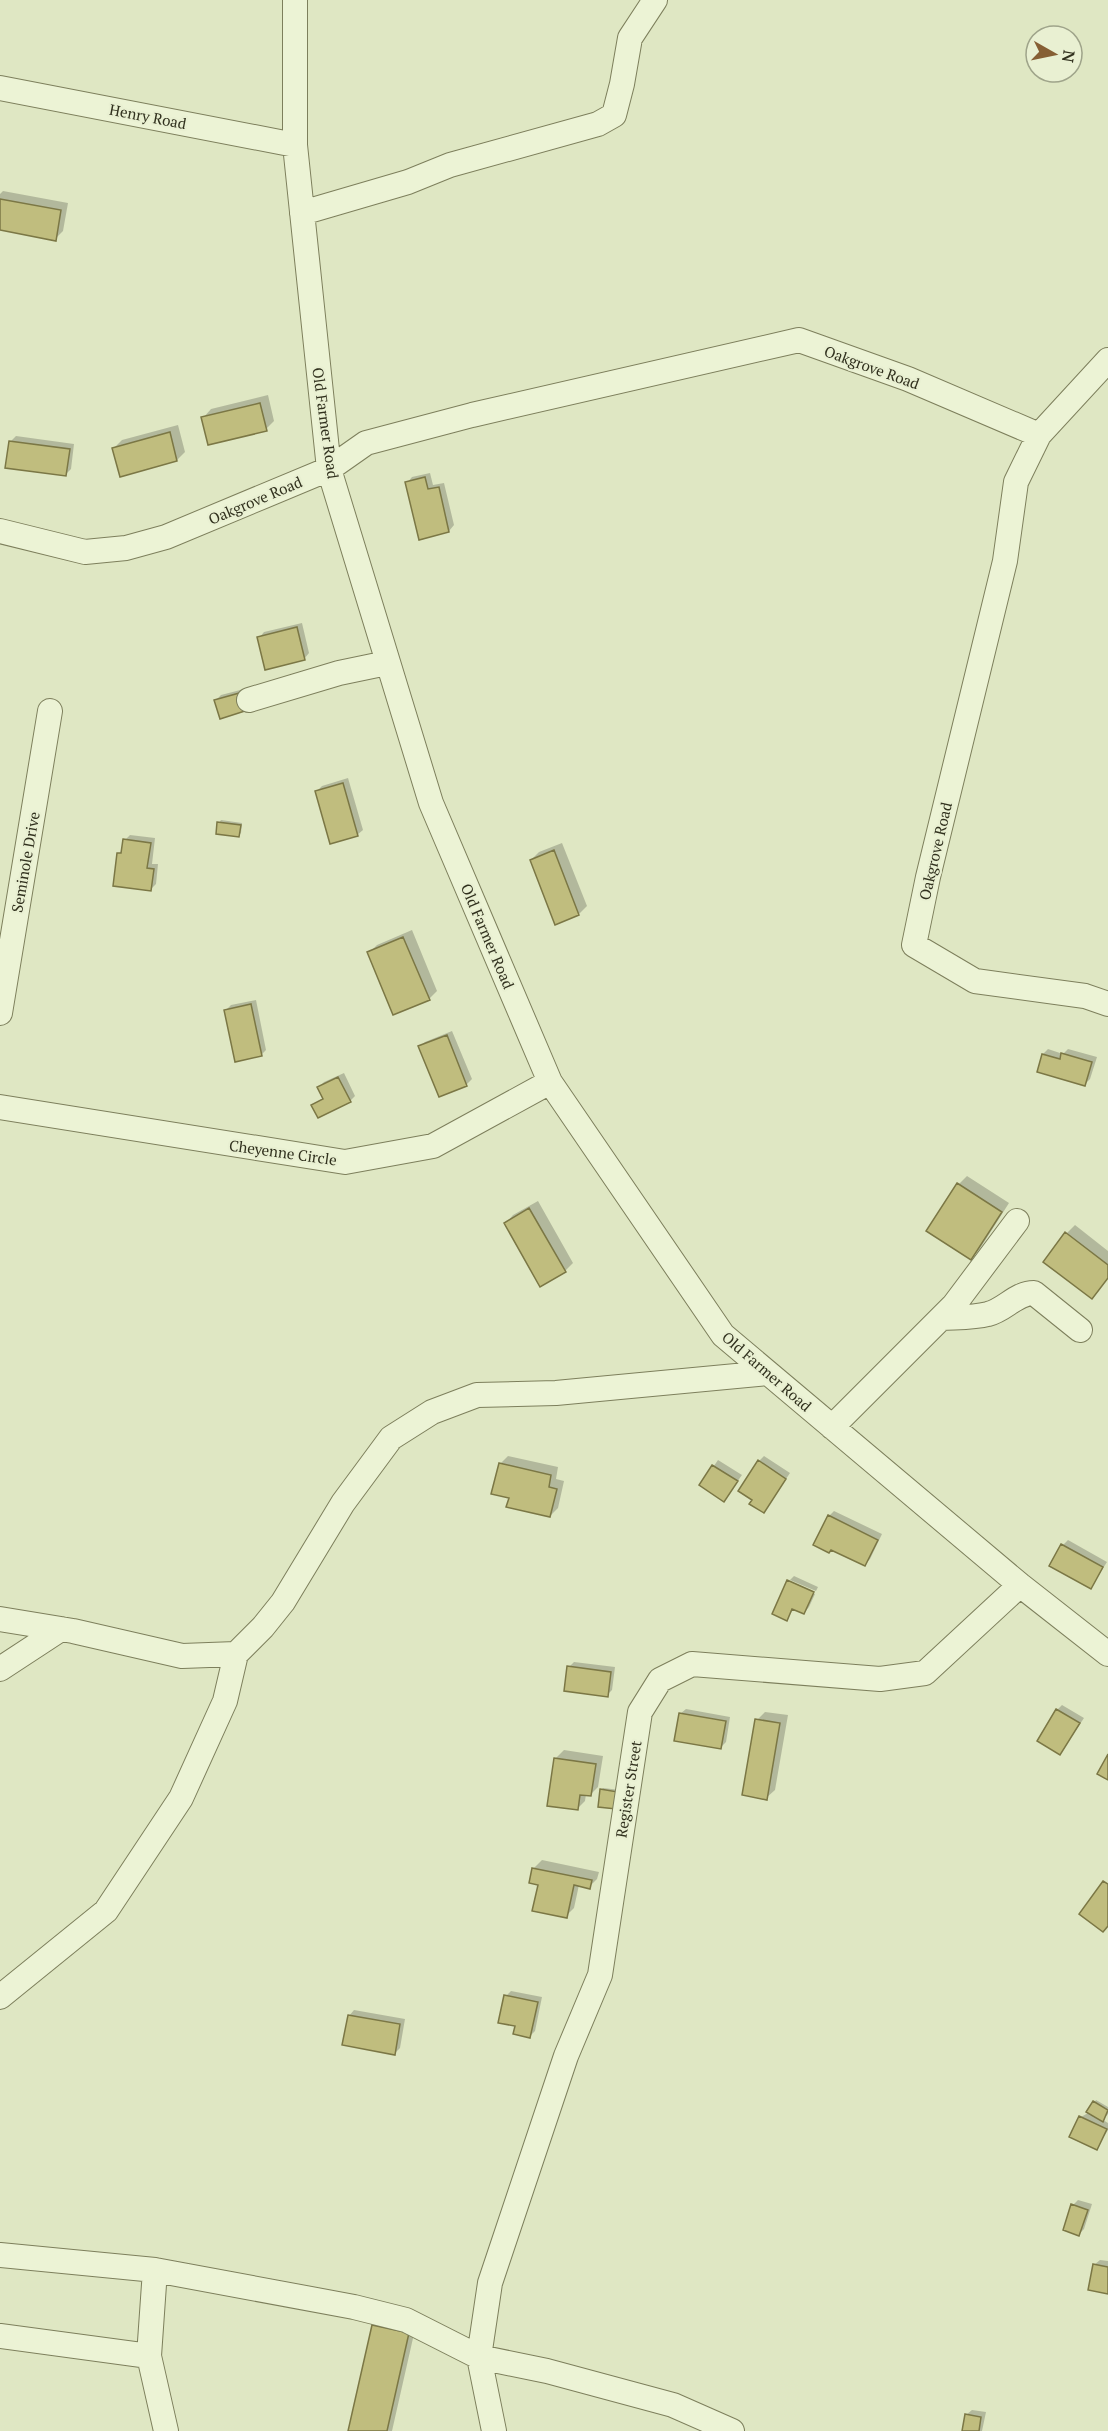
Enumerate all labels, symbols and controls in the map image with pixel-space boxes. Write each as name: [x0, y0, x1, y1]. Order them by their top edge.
north arrow: [1024, 24, 1084, 84]
text: N: [1057, 49, 1081, 64]
street label: Henry Road: [108, 99, 188, 133]
street label: Oakgrove Road: [822, 341, 922, 393]
street label: Old Farmer Road: [308, 366, 344, 480]
street label: Oakgrove Road: [205, 471, 305, 529]
street label: Oakgrove Road: [914, 800, 956, 902]
street label: Seminole Drive: [6, 810, 44, 914]
street label: Old Farmer Road: [457, 880, 519, 992]
street label: Cheyenne Circle: [228, 1135, 338, 1169]
street label: Old Farmer Road: [718, 1327, 816, 1415]
street label: Register Street: [610, 1738, 646, 1839]

